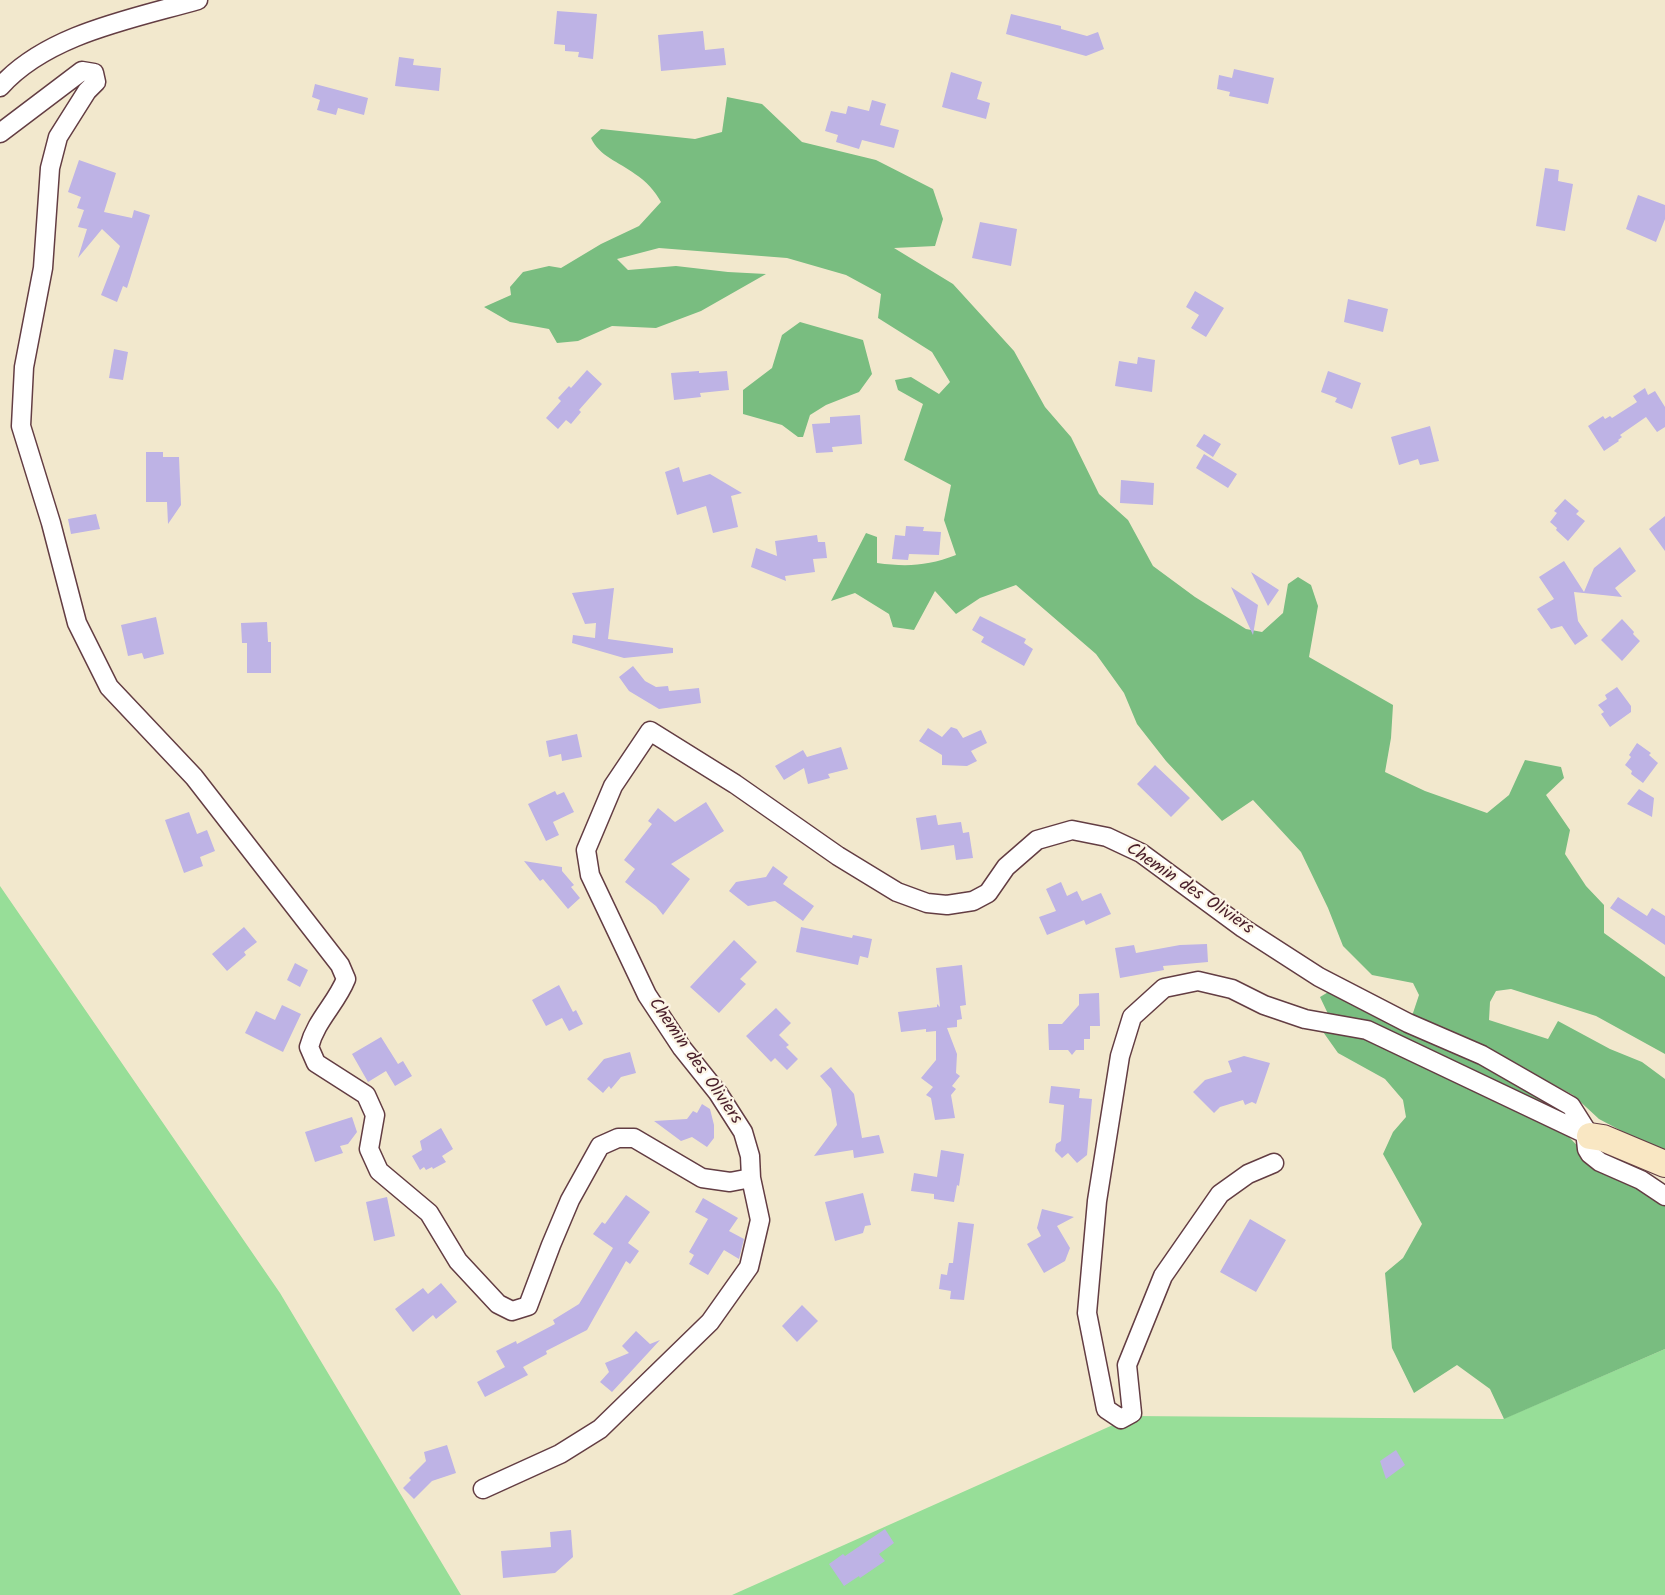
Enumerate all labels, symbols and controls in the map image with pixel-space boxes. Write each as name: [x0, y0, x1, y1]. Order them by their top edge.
street label: Chemin des Oliviers: [1121, 839, 1257, 941]
street label: Chemin des Oliviers: [642, 995, 746, 1129]

